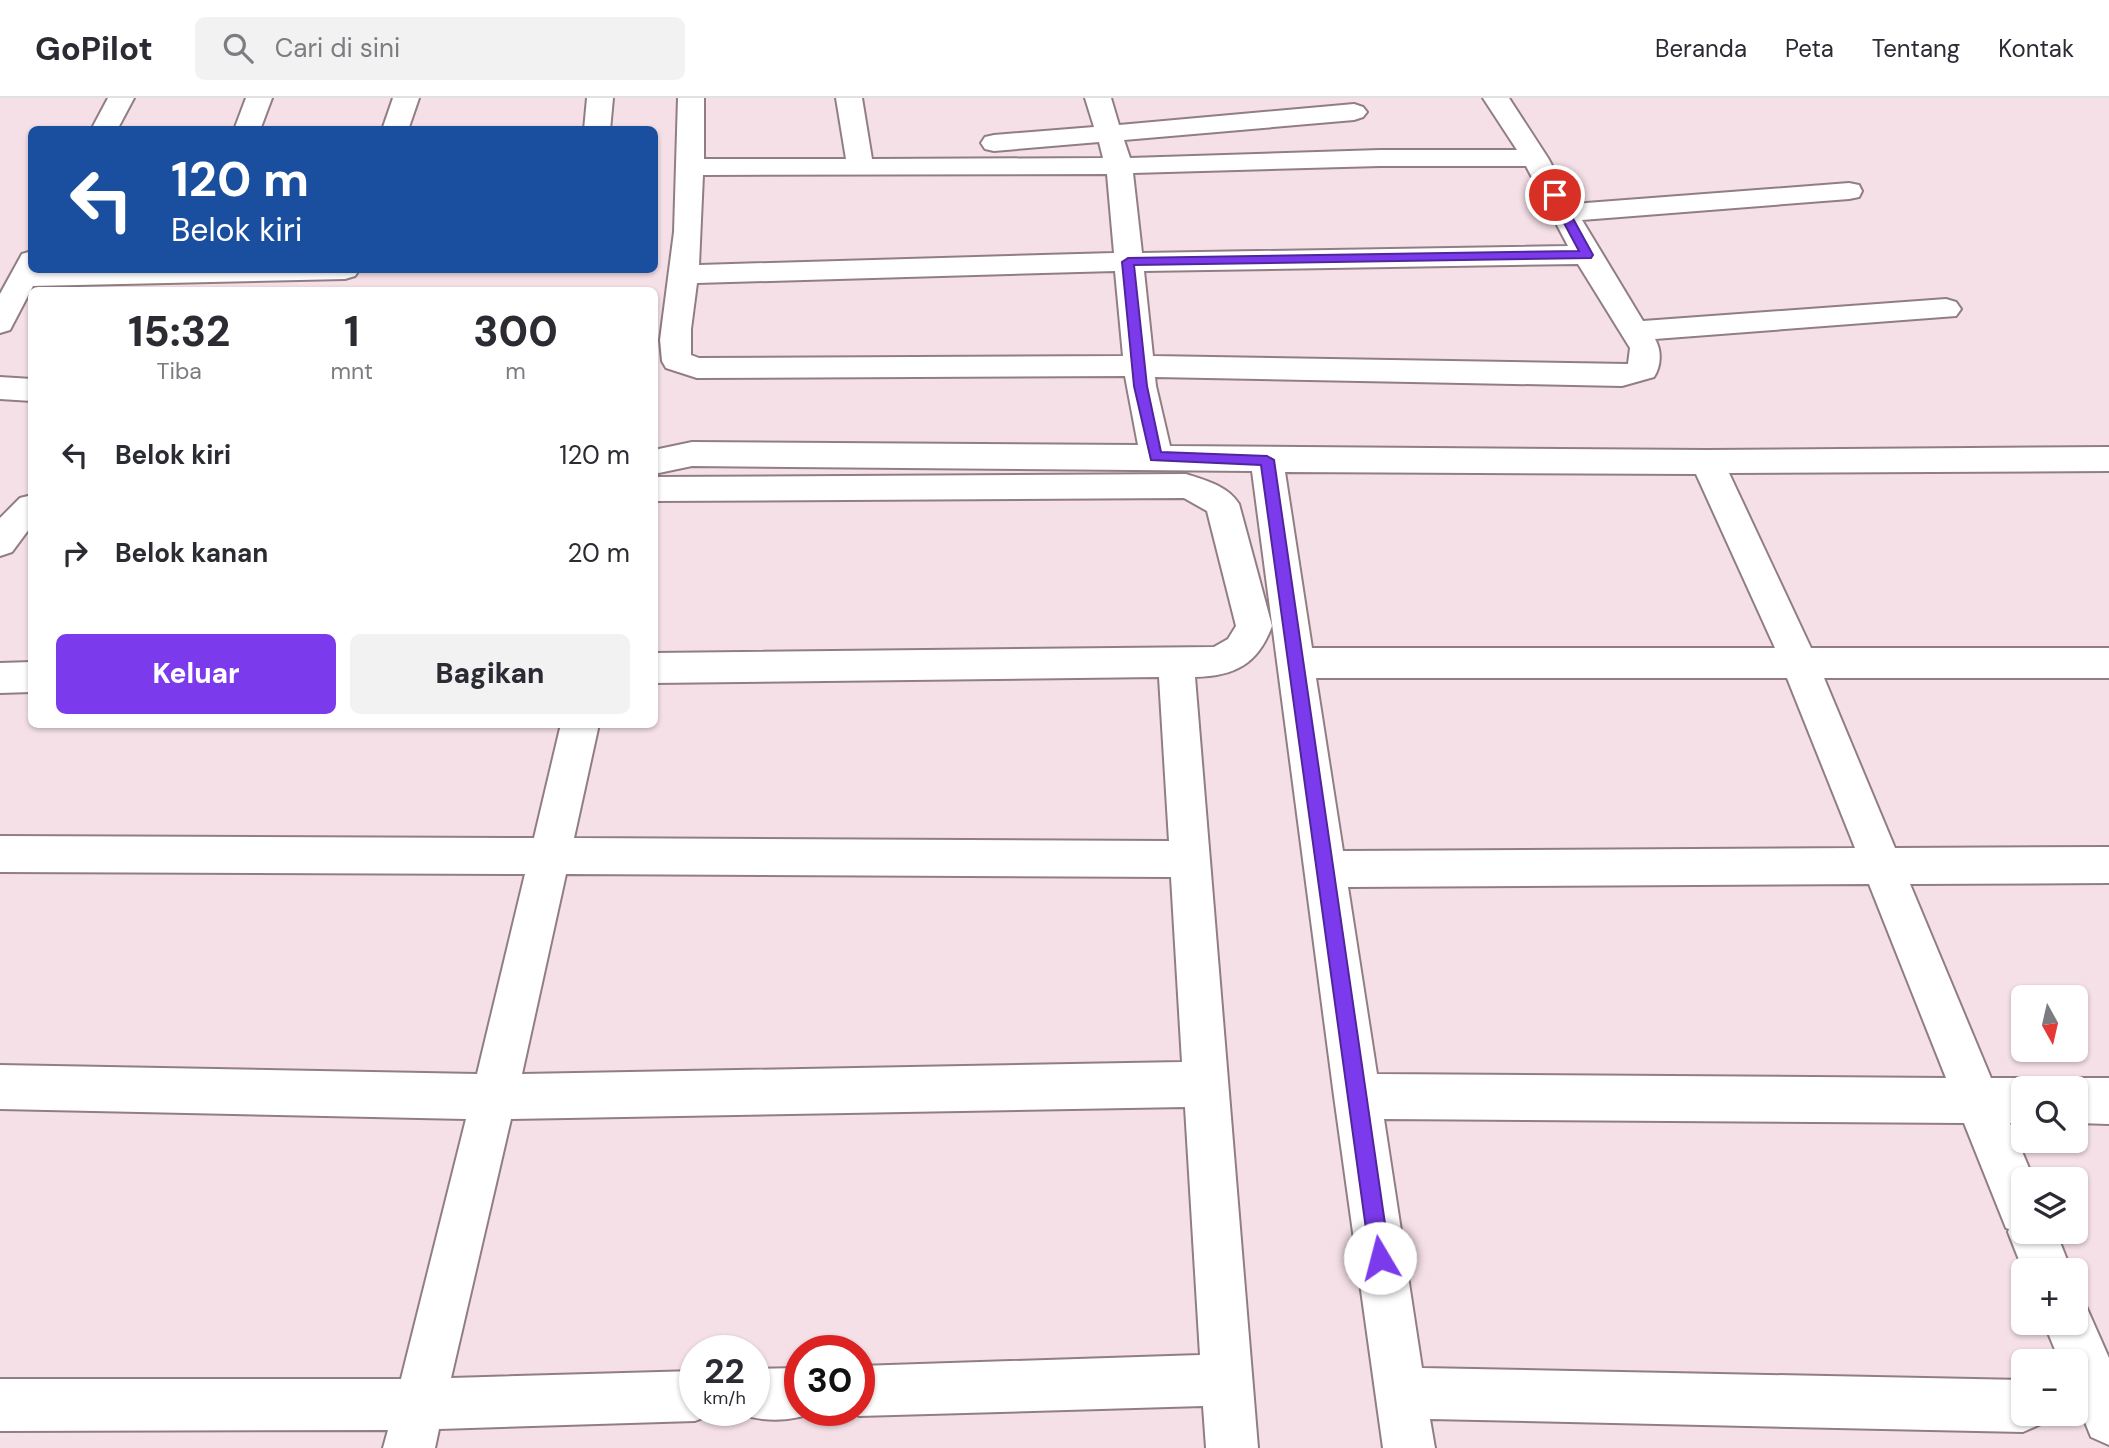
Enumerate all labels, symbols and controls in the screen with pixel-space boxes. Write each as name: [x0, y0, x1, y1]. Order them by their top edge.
search box: [195, 17, 685, 80]
text: GoPilot: [35, 27, 153, 70]
icon: search: [219, 29, 257, 67]
text: Cari di sini: [275, 31, 400, 65]
text: Beranda: [1655, 33, 1747, 64]
text: Peta: [1785, 33, 1834, 64]
text: Tentang: [1872, 33, 1960, 64]
text: Kontak: [1998, 33, 2074, 64]
text: 120 m: [171, 147, 309, 211]
icon: left: [56, 154, 147, 245]
pin: [1525, 165, 1585, 225]
icon: arrive: [1536, 176, 1574, 214]
text: Belok kiri: [171, 209, 303, 251]
text: 15:32: [128, 304, 230, 359]
text: 1: [344, 304, 360, 359]
text: 300: [473, 304, 558, 359]
text: Tiba: [157, 356, 202, 386]
text: mnt: [330, 356, 373, 386]
text: m: [505, 356, 526, 386]
icon: left: [56, 436, 94, 474]
text: Belok kiri: [115, 438, 231, 472]
text: 120 m: [559, 438, 630, 472]
icon: right: [56, 534, 94, 572]
text: Belok kanan: [115, 536, 268, 570]
text: 20 m: [567, 536, 630, 570]
button: Keluar: [56, 634, 336, 714]
button: Bagikan: [350, 634, 630, 714]
north arrow: [2011, 985, 2088, 1062]
map controls: [2011, 985, 2088, 1426]
button: search: [2011, 1076, 2088, 1153]
button: layers: [2011, 1167, 2088, 1244]
position arrow: [1343, 1221, 1417, 1295]
button: +: [2011, 1258, 2088, 1335]
speed limit sign: 30: [784, 1335, 875, 1426]
text: 22: [704, 1348, 745, 1394]
button: −: [2011, 1349, 2088, 1426]
text: km/h: [703, 1386, 746, 1410]

